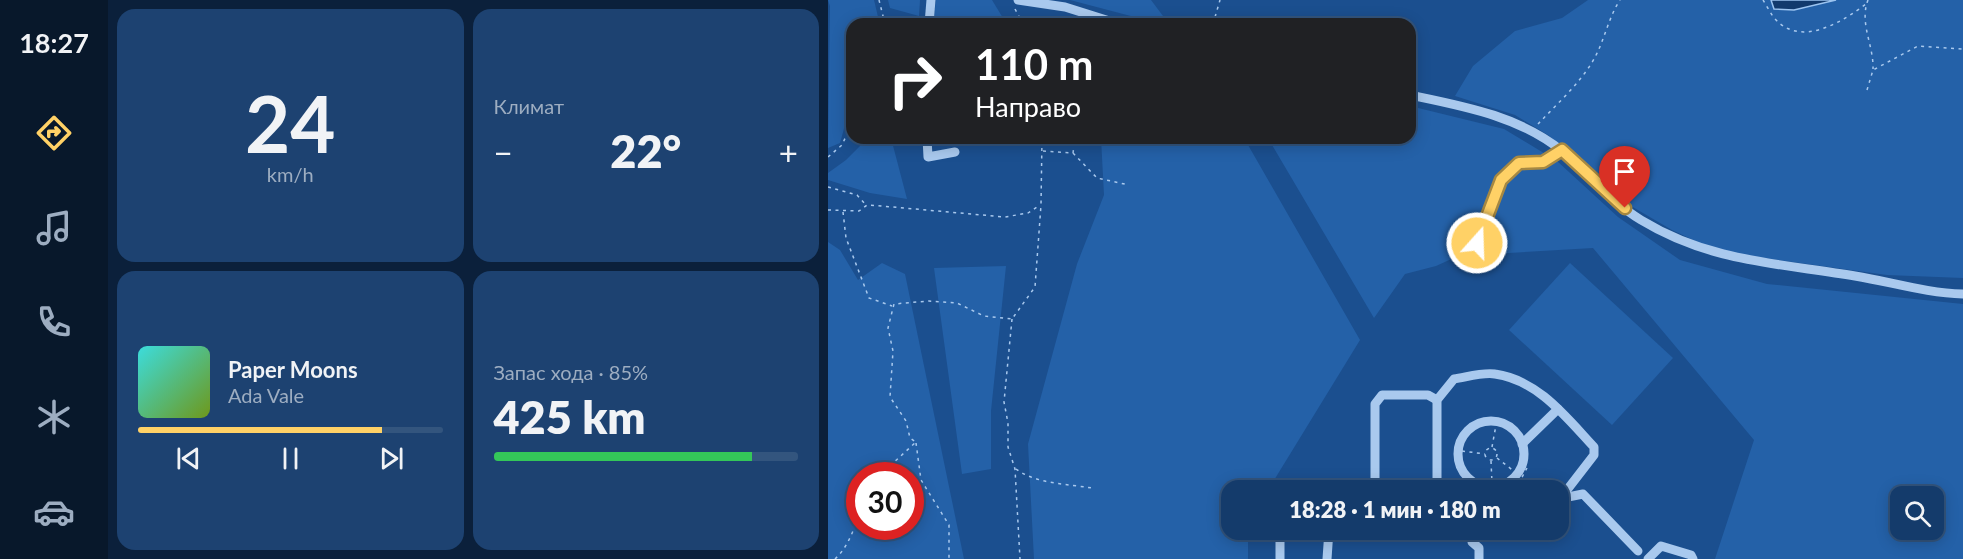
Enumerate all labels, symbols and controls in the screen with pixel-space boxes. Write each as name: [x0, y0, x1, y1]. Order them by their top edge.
text: 18:27: [19, 26, 89, 59]
text: 110 m: [975, 39, 1093, 89]
icon: right: [876, 42, 954, 120]
text: 24: [245, 76, 335, 170]
text: Направо: [975, 90, 1081, 123]
text: Климат: [494, 94, 564, 118]
icon: directions: [33, 112, 75, 154]
text: 22°: [610, 124, 681, 178]
text: −: [494, 132, 513, 172]
text: +: [779, 132, 798, 172]
pin: [1599, 146, 1650, 208]
icon: arrive: [1608, 155, 1641, 188]
text: km/h: [267, 162, 314, 186]
icon: music: [33, 207, 75, 249]
position arrow: [1445, 211, 1509, 275]
icon: phone: [33, 301, 75, 343]
text: Paper Moons: [228, 356, 358, 383]
text: Запас хода · 85%: [494, 360, 648, 384]
text: Ada Vale: [228, 383, 304, 407]
text: 425 km: [494, 390, 646, 444]
icon: climate: [33, 396, 75, 438]
icon: previous: [172, 442, 205, 475]
icon: pause: [274, 442, 307, 475]
icon: next: [375, 442, 408, 475]
speed limit sign: 30: [846, 462, 924, 540]
map controls: [1890, 486, 1944, 540]
button: search: [1890, 486, 1944, 540]
icon: car: [33, 491, 75, 533]
text: 18:28 · 1 мин · 180 m: [1289, 496, 1501, 523]

